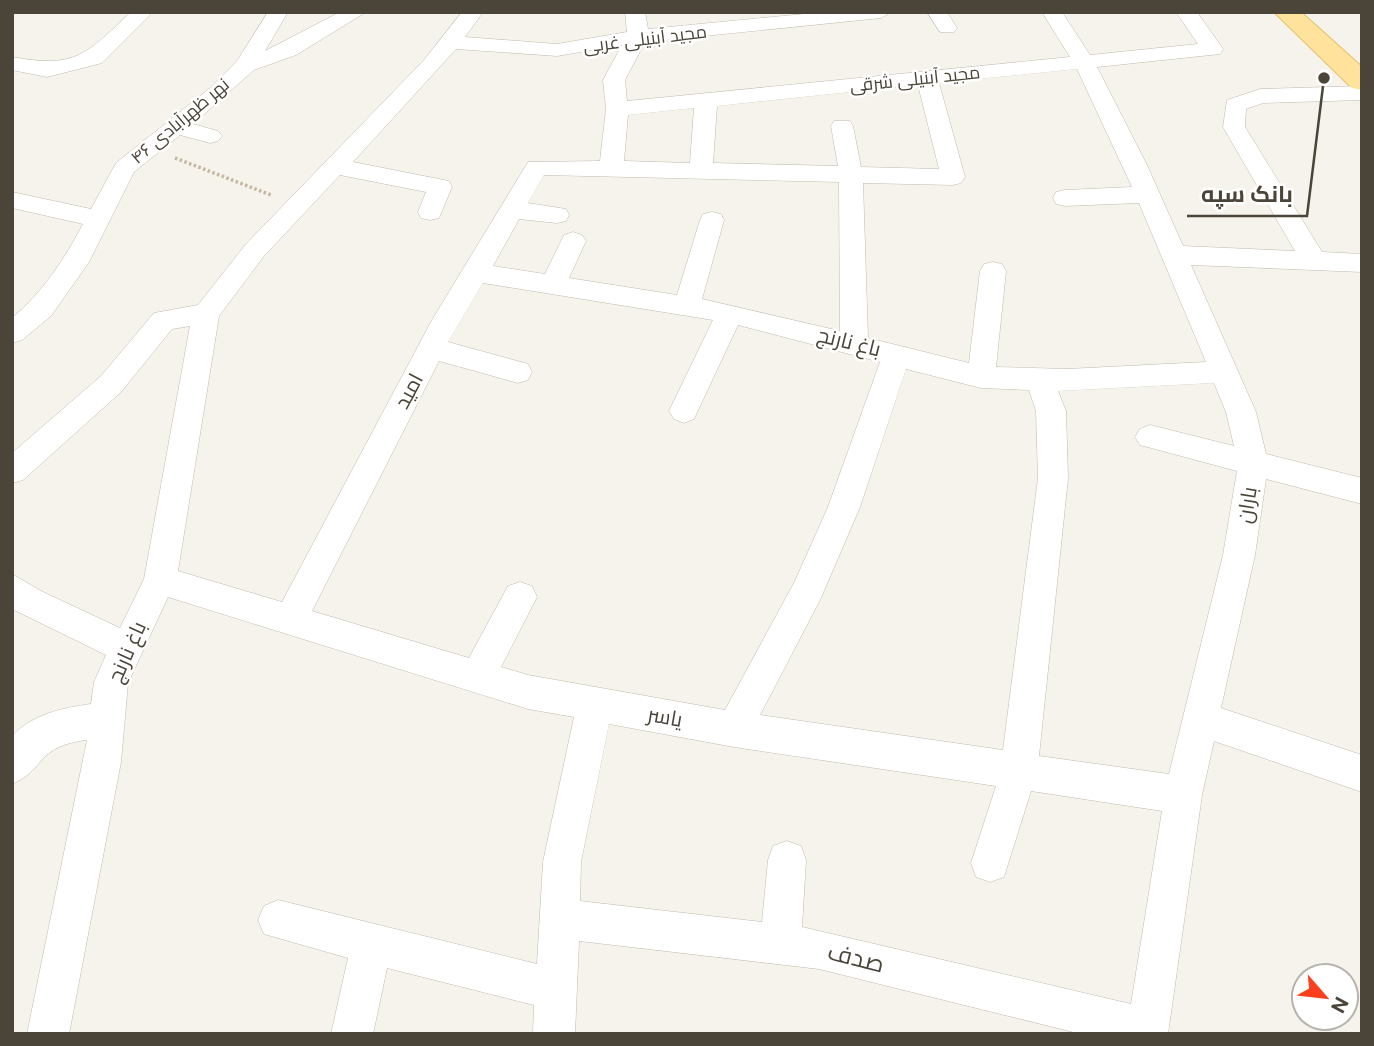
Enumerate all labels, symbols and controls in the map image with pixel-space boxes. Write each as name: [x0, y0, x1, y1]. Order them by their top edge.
street label: مجید آبنیلی غربی: [582, 20, 708, 58]
street label: مجید آبنیلی شرقی: [849, 61, 981, 97]
street label: نهر ظهرآبادی ۴۶: [126, 73, 234, 169]
callout: بانک سپه: [1187, 172, 1307, 216]
text: بانک سپه: [1201, 180, 1293, 210]
street label: باغ نارنج: [814, 322, 883, 363]
street label: امید: [389, 369, 428, 413]
street label: باران: [1231, 485, 1263, 525]
street label: باغ نارنج: [102, 617, 153, 687]
street label: یاسر: [645, 701, 685, 732]
street label: صدف: [825, 937, 887, 978]
north arrow: [1290, 962, 1360, 1032]
text: N: [1327, 993, 1353, 1017]

